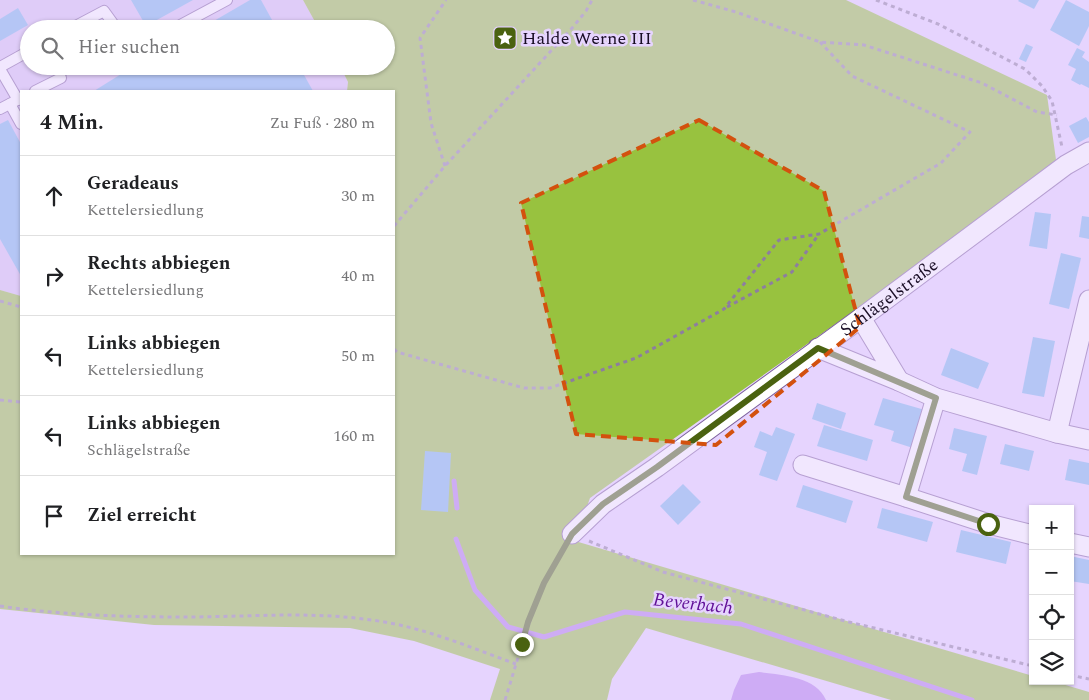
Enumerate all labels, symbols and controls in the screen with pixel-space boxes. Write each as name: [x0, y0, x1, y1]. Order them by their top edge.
search box: [20, 20, 395, 75]
place icon: Halde Werne III: [492, 25, 518, 51]
place label: Halde Werne III: [522, 25, 652, 52]
text: Hier suchen: [78, 33, 180, 62]
icon: search: [38, 34, 66, 62]
text: 4 Min.: [40, 107, 104, 139]
text: Zu Fuß · 280 m: [270, 111, 375, 135]
text: Geradeaus: [87, 169, 179, 198]
icon: ahead: [40, 182, 68, 210]
text: 30 m: [341, 184, 375, 208]
text: Kettelersiedlung: [87, 198, 204, 222]
text: Rechts abbiegen: [87, 249, 231, 278]
street label: Schlägelstraße: [834, 252, 944, 343]
icon: right: [40, 262, 68, 290]
text: 40 m: [341, 264, 375, 288]
text: Kettelersiedlung: [87, 278, 204, 302]
text: Links abbiegen: [87, 329, 221, 358]
icon: left: [40, 342, 68, 370]
text: 50 m: [341, 344, 375, 368]
text: Kettelersiedlung: [87, 358, 204, 382]
text: Links abbiegen: [87, 409, 221, 438]
icon: left: [40, 422, 68, 450]
text: 160 m: [333, 424, 375, 448]
text: Schlägelstraße: [87, 438, 191, 462]
text: Ziel erreicht: [87, 501, 197, 530]
icon: arrive: [40, 502, 68, 530]
map controls: [1029, 505, 1074, 685]
button: +: [1029, 505, 1074, 550]
route start: [977, 513, 1000, 536]
button: −: [1029, 550, 1074, 595]
water label: Beverbach: [652, 585, 735, 623]
button: locate: [1029, 595, 1074, 640]
route end: [511, 633, 534, 656]
button: layers: [1029, 640, 1074, 685]

